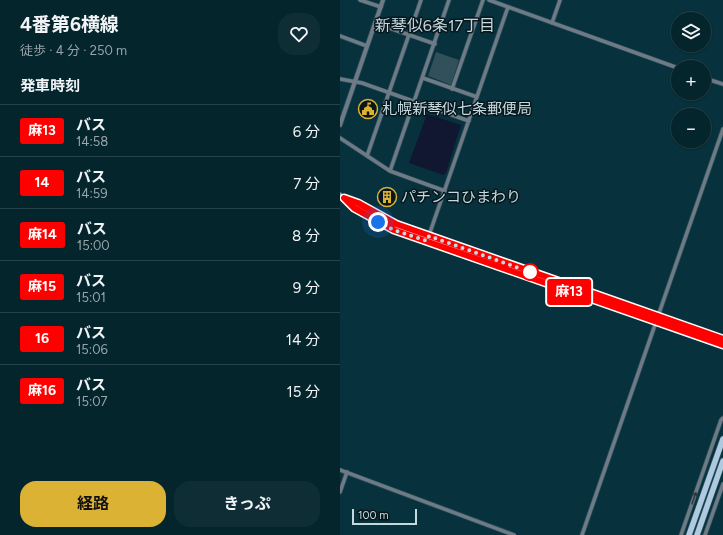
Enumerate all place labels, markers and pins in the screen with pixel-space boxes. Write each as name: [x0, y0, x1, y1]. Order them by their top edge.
public building icon: 札幌新琴似七条郵便局: [357, 98, 379, 120]
place label: 札幌新琴似七条郵便局: [382, 100, 532, 118]
building icon: パチンコひまわり: [376, 186, 398, 208]
place label: パチンコひまわり: [401, 188, 521, 206]
unlabelled marker: [521, 263, 539, 281]

